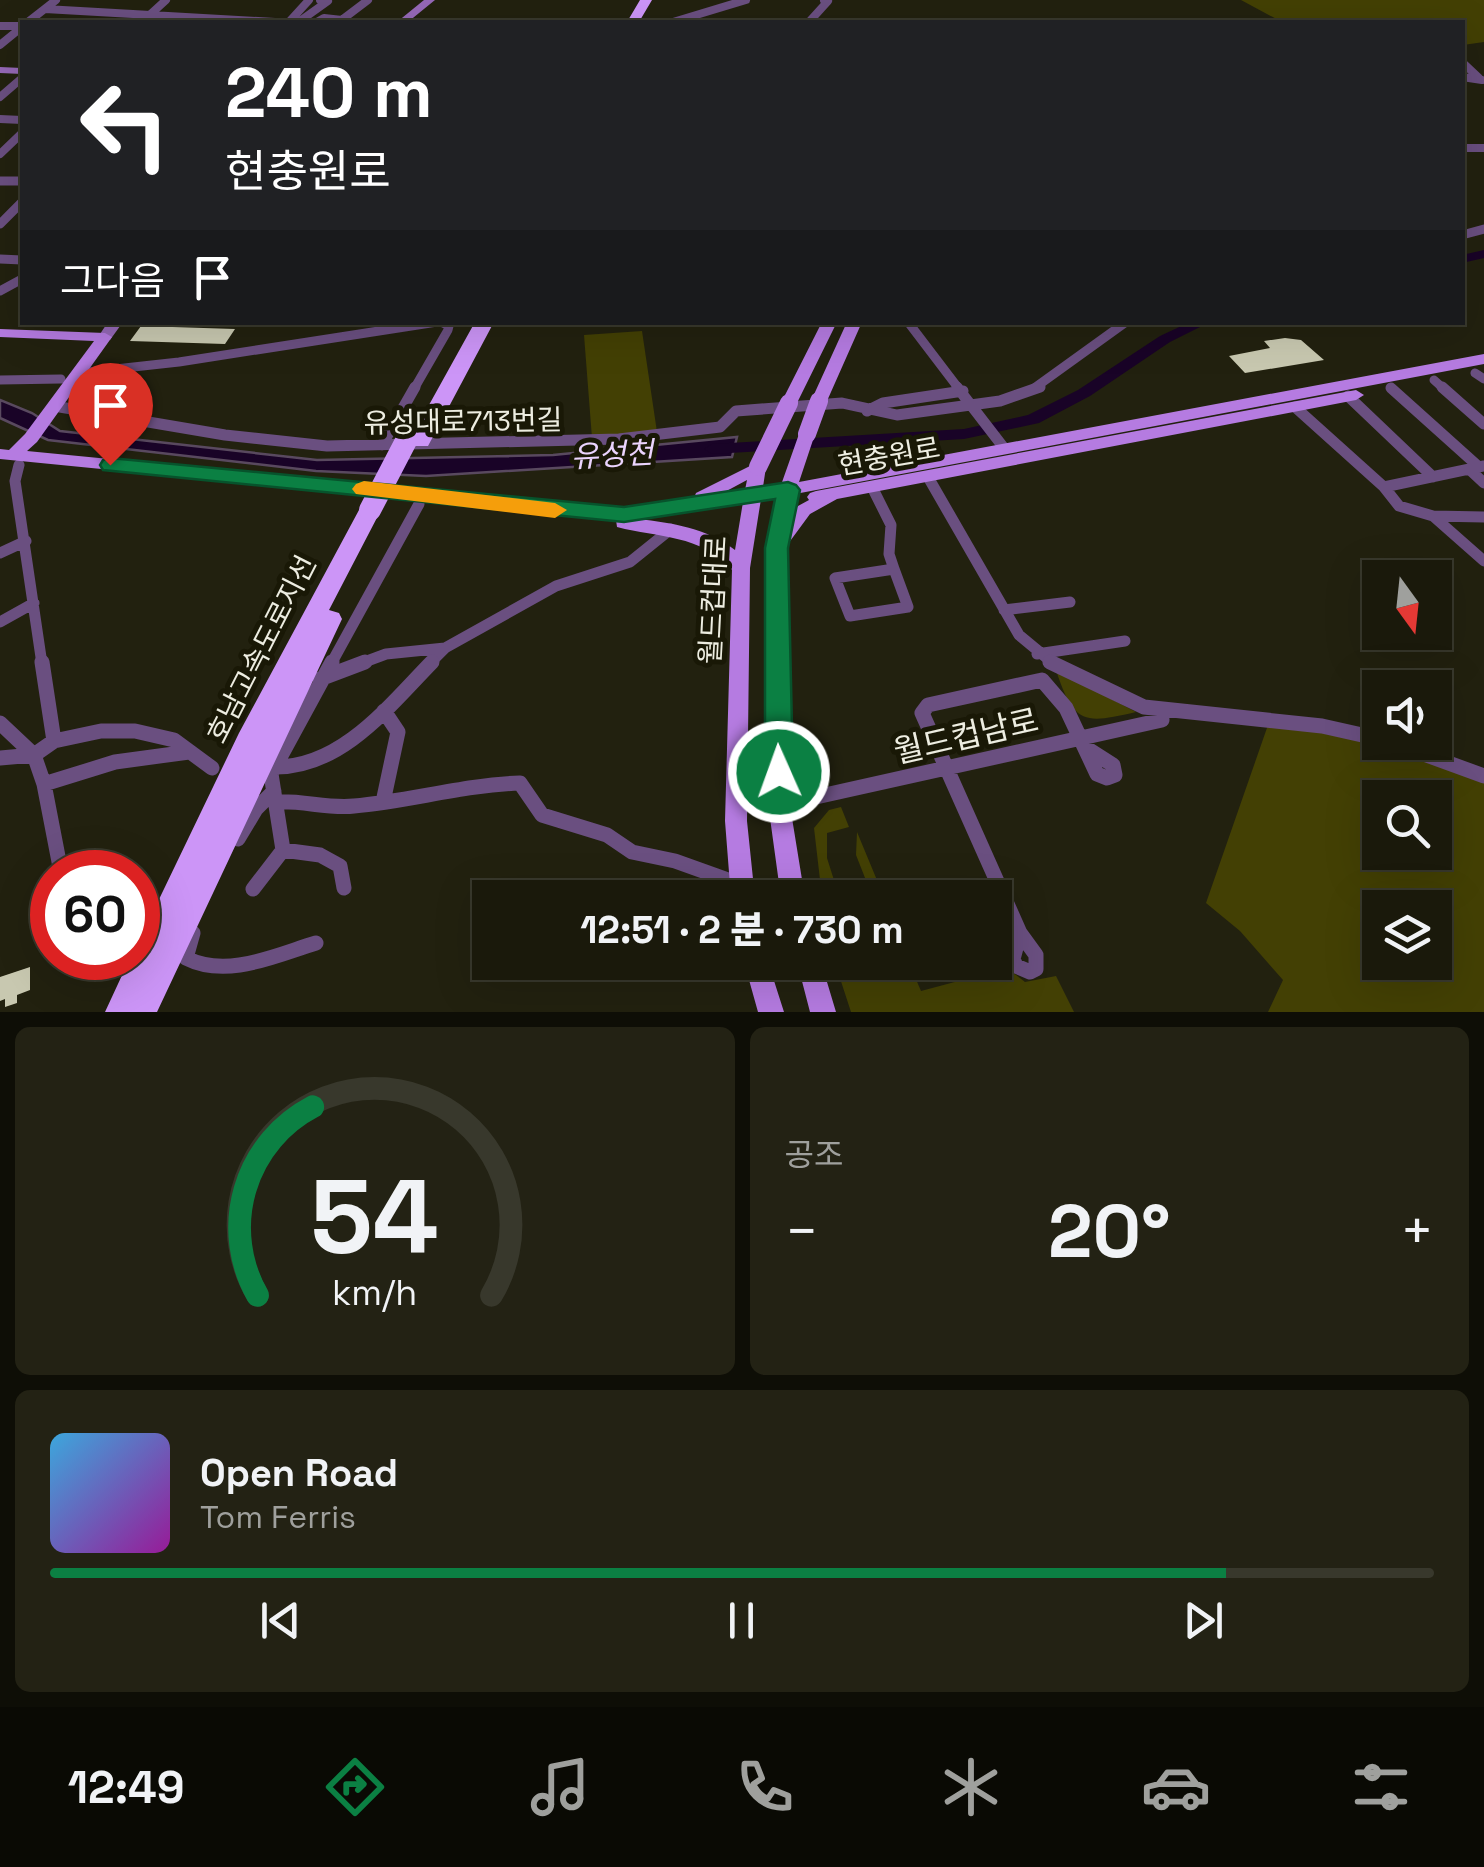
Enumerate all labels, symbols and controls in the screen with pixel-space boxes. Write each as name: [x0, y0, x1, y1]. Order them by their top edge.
text: 240 m: [225, 48, 433, 137]
icon: left: [60, 60, 190, 190]
text: 현충원로: [225, 143, 391, 200]
icon: arrive: [185, 250, 240, 305]
text: 그다음: [60, 257, 165, 305]
pin: [68, 363, 153, 466]
icon: arrive: [83, 378, 138, 433]
street label: 유성대로713번길: [363, 401, 563, 441]
street label: 현충원로: [835, 429, 943, 483]
water label: 유성천: [570, 433, 658, 476]
street label: 월드컵대로: [692, 535, 734, 665]
street label: 호남고속도로지선: [198, 549, 324, 749]
north arrow: [1362, 560, 1452, 650]
map controls: [1362, 560, 1452, 980]
button: sound: [1362, 670, 1452, 760]
street label: 월드컵남로: [890, 700, 1042, 772]
position arrow: [727, 720, 831, 824]
button: search: [1362, 780, 1452, 870]
speed limit sign: 60: [30, 850, 160, 980]
button: layers: [1362, 890, 1452, 980]
text: 12:51 · 2 분 · 730 m: [580, 906, 904, 954]
text: 공조: [785, 1135, 843, 1175]
text: 54: [310, 1151, 439, 1283]
text: 20°: [1048, 1183, 1171, 1279]
text: −: [785, 1196, 819, 1266]
text: +: [1400, 1196, 1434, 1266]
text: km/h: [332, 1270, 417, 1315]
text: Open Road: [200, 1449, 398, 1497]
text: Tom Ferris: [200, 1497, 356, 1537]
icon: previous: [253, 1593, 308, 1648]
icon: pause: [714, 1593, 769, 1648]
icon: next: [1176, 1593, 1231, 1648]
icon: directions: [320, 1752, 390, 1822]
icon: music: [525, 1752, 595, 1822]
icon: phone: [730, 1752, 800, 1822]
icon: climate: [936, 1752, 1006, 1822]
icon: car: [1141, 1752, 1211, 1822]
icon: filters: [1346, 1752, 1416, 1822]
text: 12:49: [68, 1759, 185, 1816]

